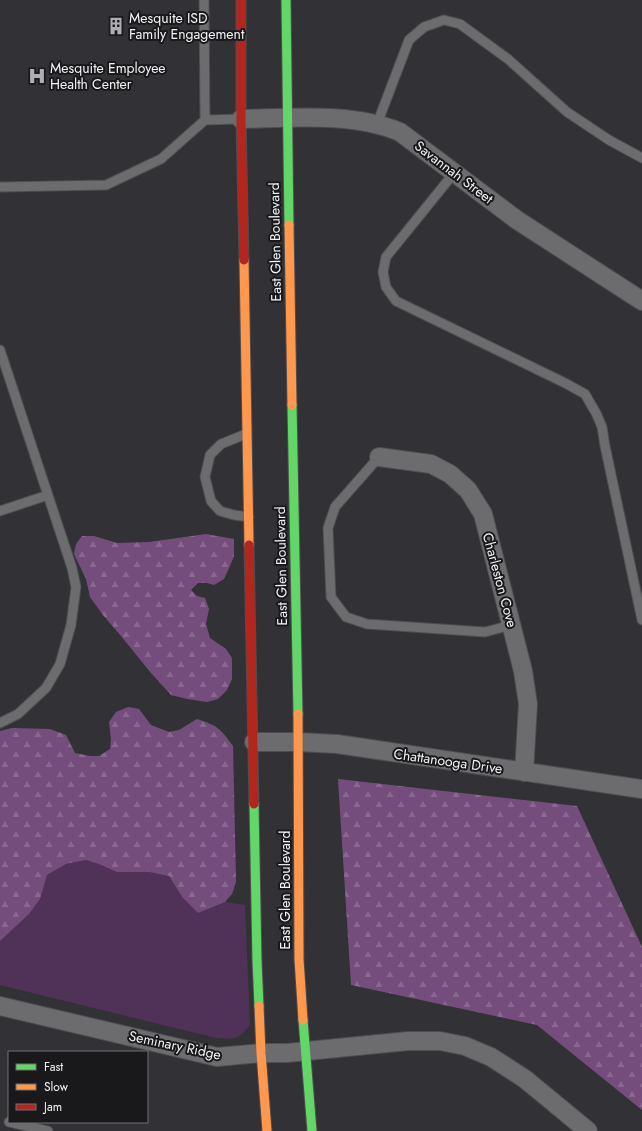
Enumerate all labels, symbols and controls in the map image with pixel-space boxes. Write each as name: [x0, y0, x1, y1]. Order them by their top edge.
place label: Mesquite ISD Family Engagement: [129, 8, 245, 44]
building icon: Mesquite ISD Family Engagement: [106, 16, 126, 36]
place label: Mesquite Employee Health Center: [50, 58, 166, 94]
hospital icon: Mesquite Employee Health Center: [27, 66, 47, 86]
street label: Savannah Street: [411, 136, 498, 209]
street label: East Glen Boulevard: [264, 182, 286, 302]
street label: East Glen Boulevard: [270, 506, 292, 626]
street label: Charleston Cove: [478, 530, 522, 630]
street label: Chattanooga Drive: [392, 743, 504, 779]
street label: East Glen Boulevard: [275, 830, 295, 950]
street label: Seminary Ridge: [127, 1025, 223, 1065]
legend: [8, 1051, 148, 1123]
text: Fast: [44, 1058, 63, 1076]
text: Slow: [44, 1078, 69, 1096]
text: Jam: [42, 1098, 62, 1116]

